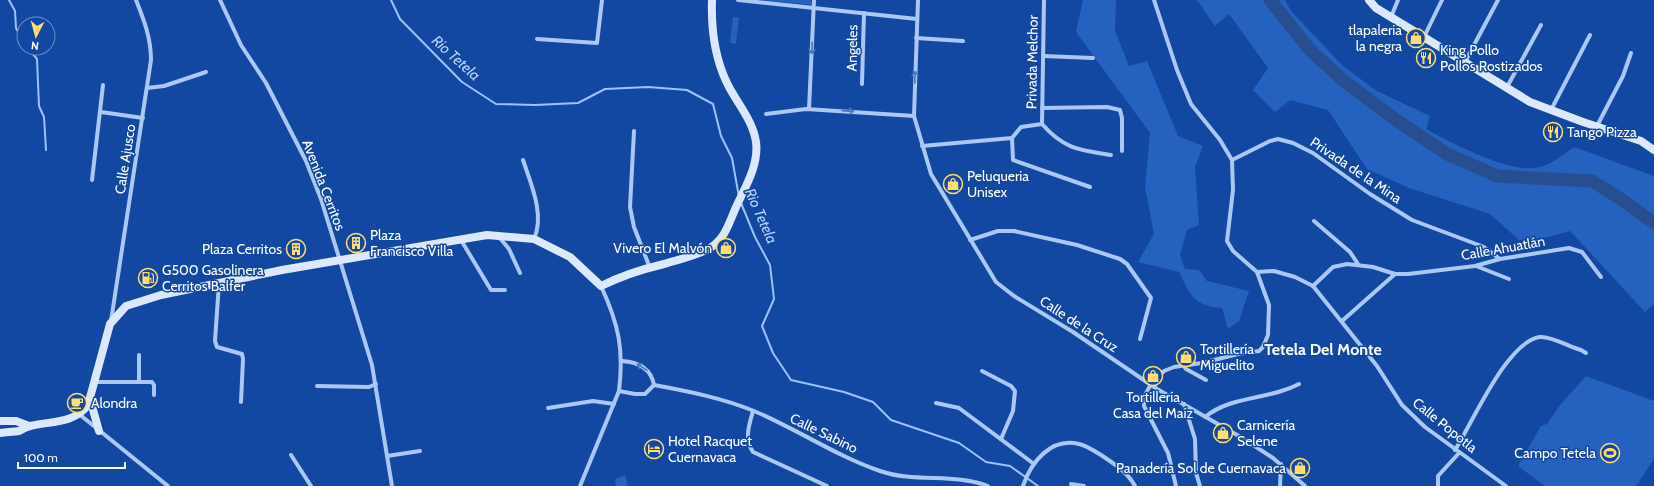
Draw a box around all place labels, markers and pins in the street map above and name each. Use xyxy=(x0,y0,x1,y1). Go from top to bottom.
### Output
place label: tlapaleria la negra xyxy=(1348,21,1402,55)
shop icon: tlapaleria la negra xyxy=(1405,27,1427,49)
place label: King Pollo Pollos Rostizados xyxy=(1440,41,1543,75)
restaurant icon: King Pollo Pollos Rostizados xyxy=(1415,47,1437,69)
restaurant icon: Tango Pizza xyxy=(1542,121,1564,143)
place label: Tango Pizza xyxy=(1567,123,1637,141)
place label: Peluqueria Unisex xyxy=(967,167,1029,201)
shop icon: Peluqueria Unisex xyxy=(942,173,964,195)
place label: Plaza Francisco Villa xyxy=(370,226,454,260)
building icon: Plaza Francisco Villa xyxy=(345,232,367,254)
shop icon: Vivero El Malvón xyxy=(715,237,737,259)
building icon: Plaza Cerritos xyxy=(285,238,307,260)
place label: Vivero El Malvón xyxy=(613,239,712,257)
place label: Plaza Cerritos xyxy=(202,240,282,258)
place label: G500 Gasolinera Cerritos Balfer xyxy=(162,261,264,295)
fuel station icon: G500 Gasolinera Cerritos Balfer xyxy=(137,267,159,289)
place label: Tortillería Miguelito xyxy=(1200,340,1255,374)
shop icon: Tortillería Miguelito xyxy=(1175,346,1197,368)
shop icon: Tortillería Casa del Maíz xyxy=(1142,365,1164,387)
place label: Tortillería Casa del Maíz xyxy=(1113,388,1193,422)
cafe icon: Alondra xyxy=(66,392,88,414)
place label: Alondra xyxy=(91,394,137,412)
place label: Carnicería Selene xyxy=(1237,416,1295,450)
shop icon: Carnicería Selene xyxy=(1212,422,1234,444)
place label: Hotel Racquet Cuernavaca xyxy=(668,432,752,466)
hotel icon: Hotel Racquet Cuernavaca xyxy=(643,438,665,460)
sports icon: Campo Tetela xyxy=(1599,442,1621,464)
place label: Campo Tetela xyxy=(1514,444,1596,462)
shop icon: Panadería Sol de Cuernavaca xyxy=(1289,457,1311,479)
place label: Panadería Sol de Cuernavaca xyxy=(1116,459,1286,477)

